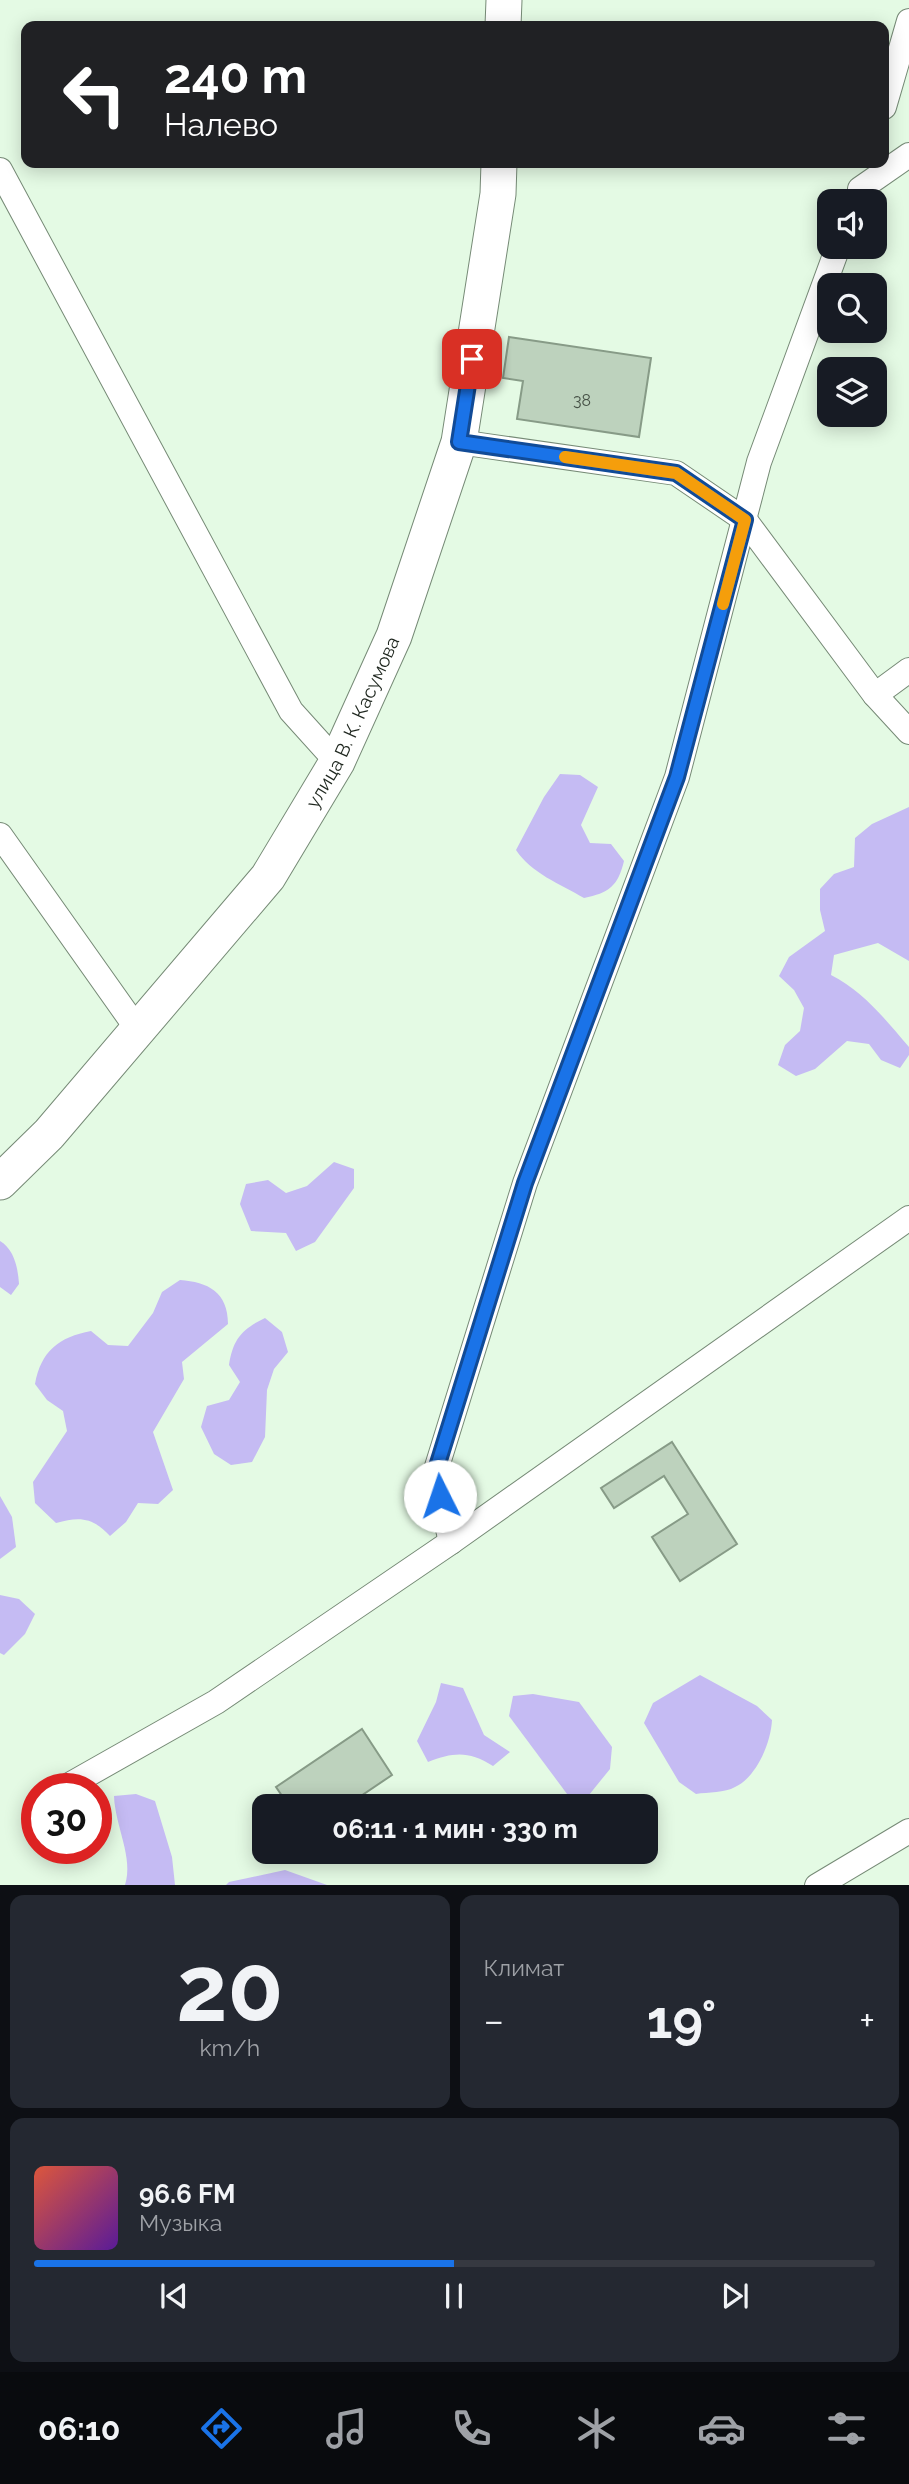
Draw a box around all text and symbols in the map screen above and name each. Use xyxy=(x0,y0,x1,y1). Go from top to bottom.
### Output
text: 240 m xyxy=(164,47,307,104)
icon: left xyxy=(49,49,140,140)
text: Налево xyxy=(164,106,278,143)
map controls xyxy=(817,189,887,427)
button: sound xyxy=(817,189,887,259)
button: search xyxy=(817,273,887,343)
pin xyxy=(442,329,502,389)
icon: arrive xyxy=(453,340,491,378)
button: layers xyxy=(817,357,887,427)
house number: 38 xyxy=(573,391,591,410)
street label: улица В. К. Касумова xyxy=(301,633,403,812)
position arrow xyxy=(403,1459,477,1533)
speed limit sign: 30 xyxy=(21,1773,112,1864)
text: 06:11 · 1 мин · 330 m xyxy=(332,1814,578,1844)
text: 20 xyxy=(176,1935,283,2042)
text: Климат xyxy=(484,1954,564,1981)
text: 19° xyxy=(647,1989,716,2050)
text: − xyxy=(484,1998,504,2043)
text: + xyxy=(859,1998,875,2043)
text: km/h xyxy=(199,2034,260,2061)
text: 96.6 FM xyxy=(139,2179,235,2209)
text: Музыка xyxy=(139,2209,222,2236)
icon: previous xyxy=(155,2277,193,2315)
icon: pause xyxy=(435,2277,473,2315)
icon: next xyxy=(716,2277,754,2315)
icon: directions xyxy=(197,2404,246,2453)
icon: music xyxy=(322,2404,371,2453)
icon: phone xyxy=(447,2404,496,2453)
icon: climate xyxy=(572,2404,621,2453)
icon: car xyxy=(697,2404,746,2453)
icon: filters xyxy=(822,2404,871,2453)
text: 06:10 xyxy=(38,2410,120,2447)

